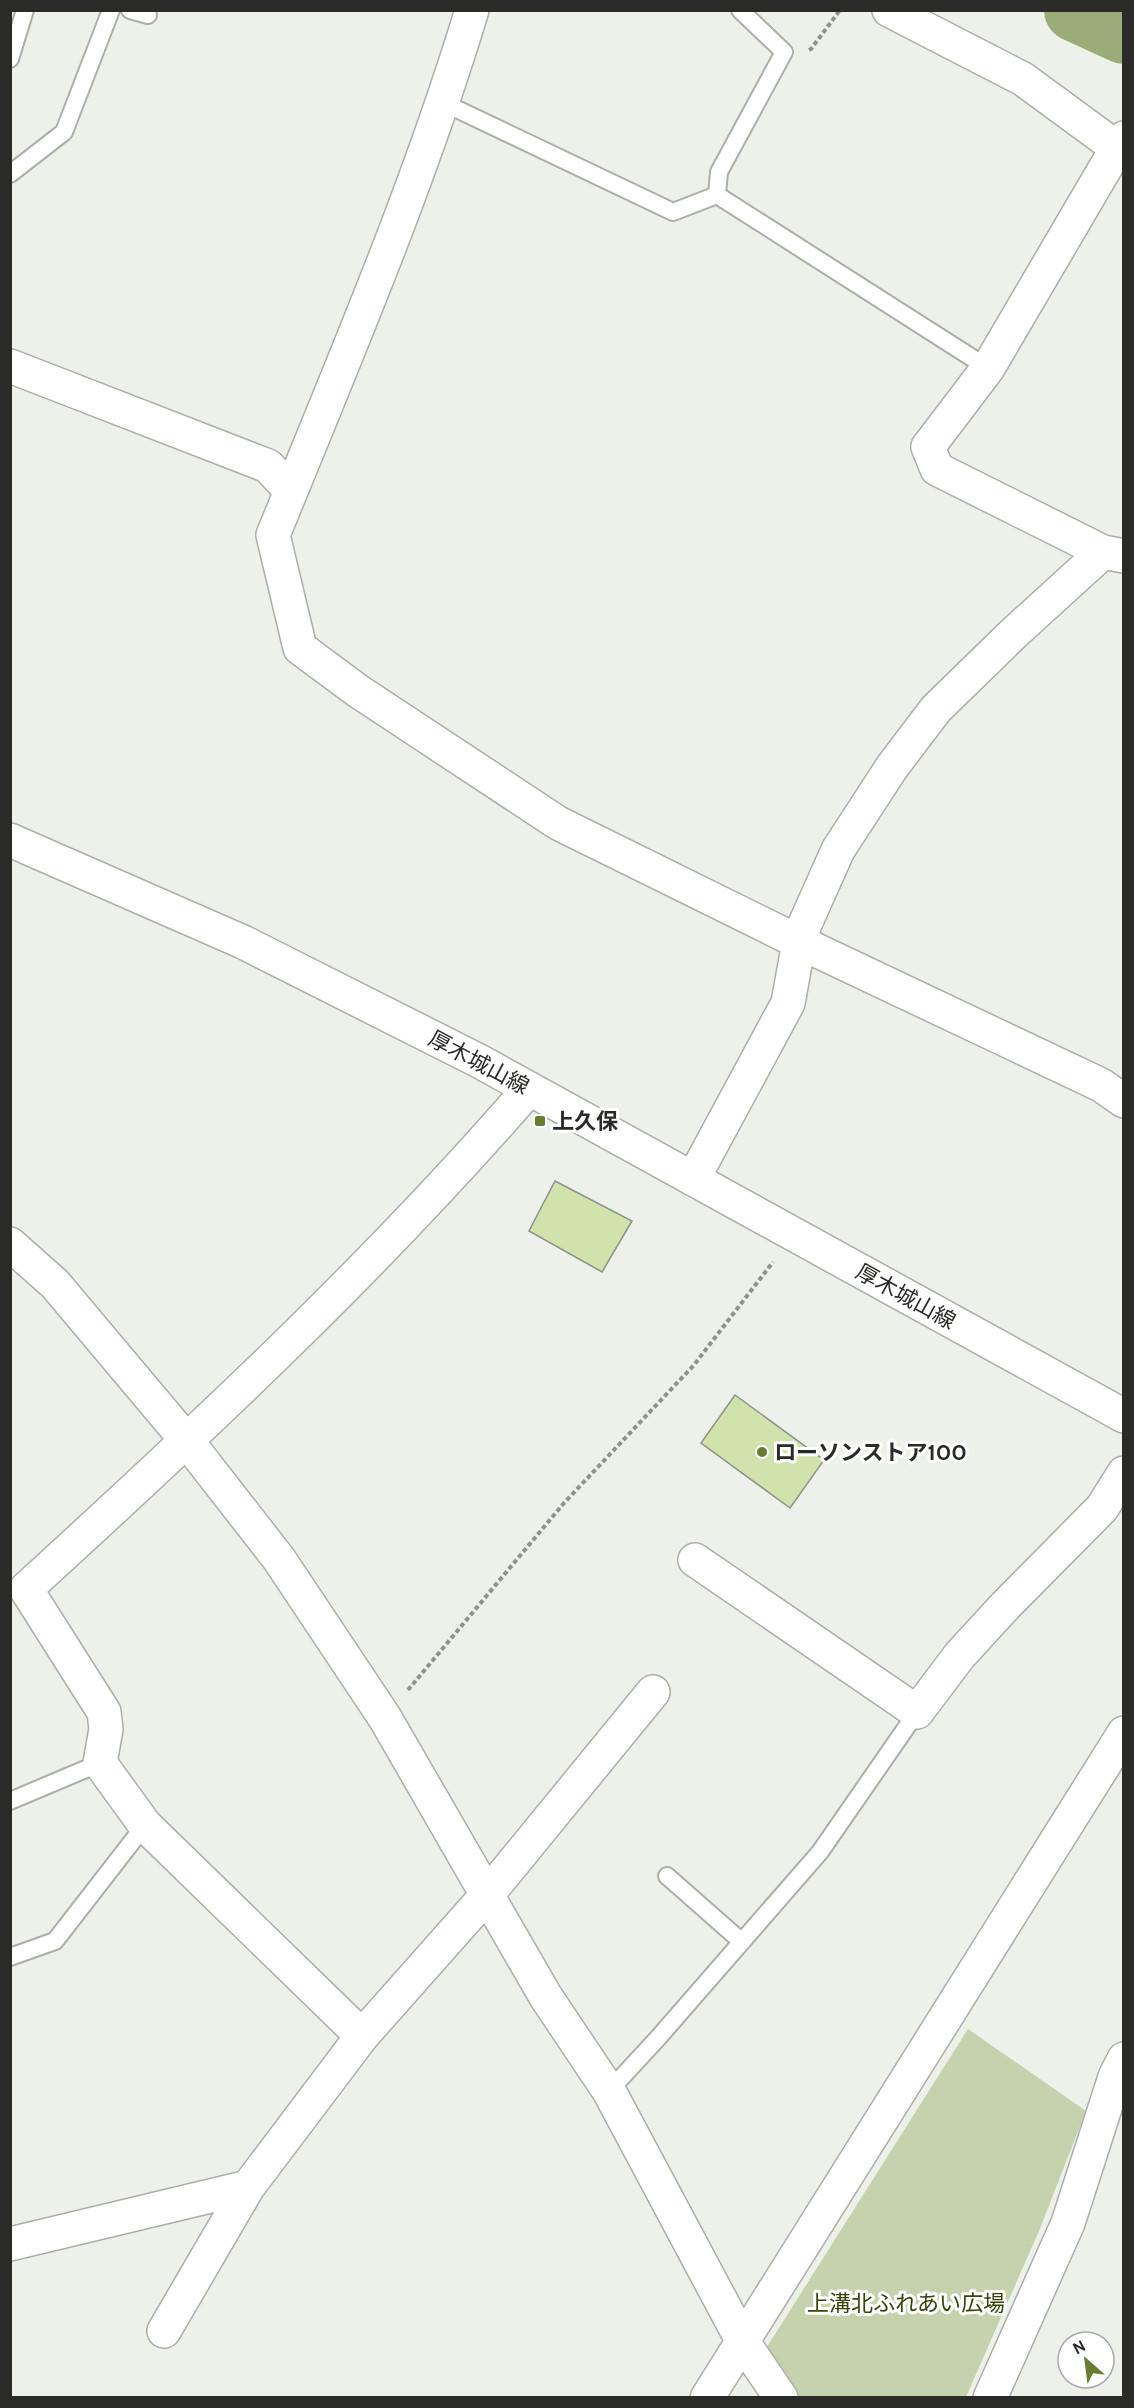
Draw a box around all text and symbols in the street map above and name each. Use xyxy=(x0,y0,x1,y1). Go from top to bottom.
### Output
street label: 厚木城山線 xyxy=(424,1025,534,1100)
place label: 上久保 xyxy=(552,1108,618,1135)
marker: 上久保 xyxy=(533,1114,547,1128)
street label: 厚木城山線 xyxy=(851,1258,960,1335)
place label: ローソンストア100 xyxy=(774,1439,967,1466)
marker: ローソンストア100 xyxy=(755,1445,769,1459)
park label: 上溝北ふれあい広場 xyxy=(807,2290,1005,2317)
north arrow xyxy=(1056,2330,1116,2390)
text: N xyxy=(1070,2336,1089,2358)

